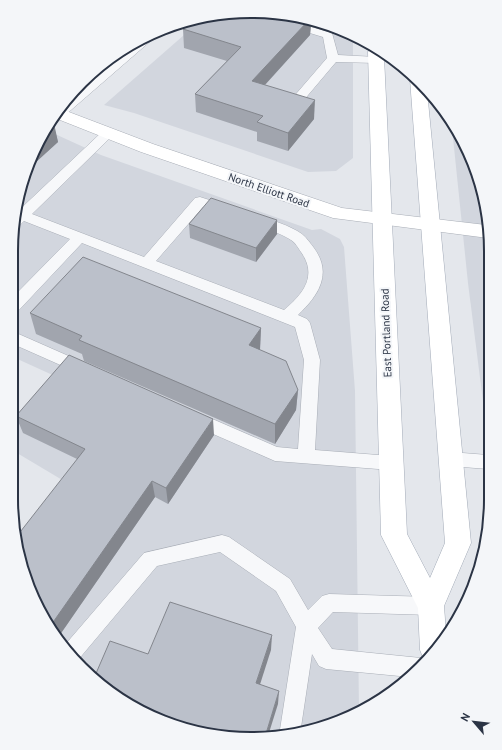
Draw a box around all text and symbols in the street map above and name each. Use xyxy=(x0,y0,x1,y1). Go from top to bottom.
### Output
street label: North Elliott Road xyxy=(227,170,311,210)
street label: East Portland Road xyxy=(377,288,395,378)
north arrow xyxy=(454,702,494,742)
text: N xyxy=(457,711,473,724)

